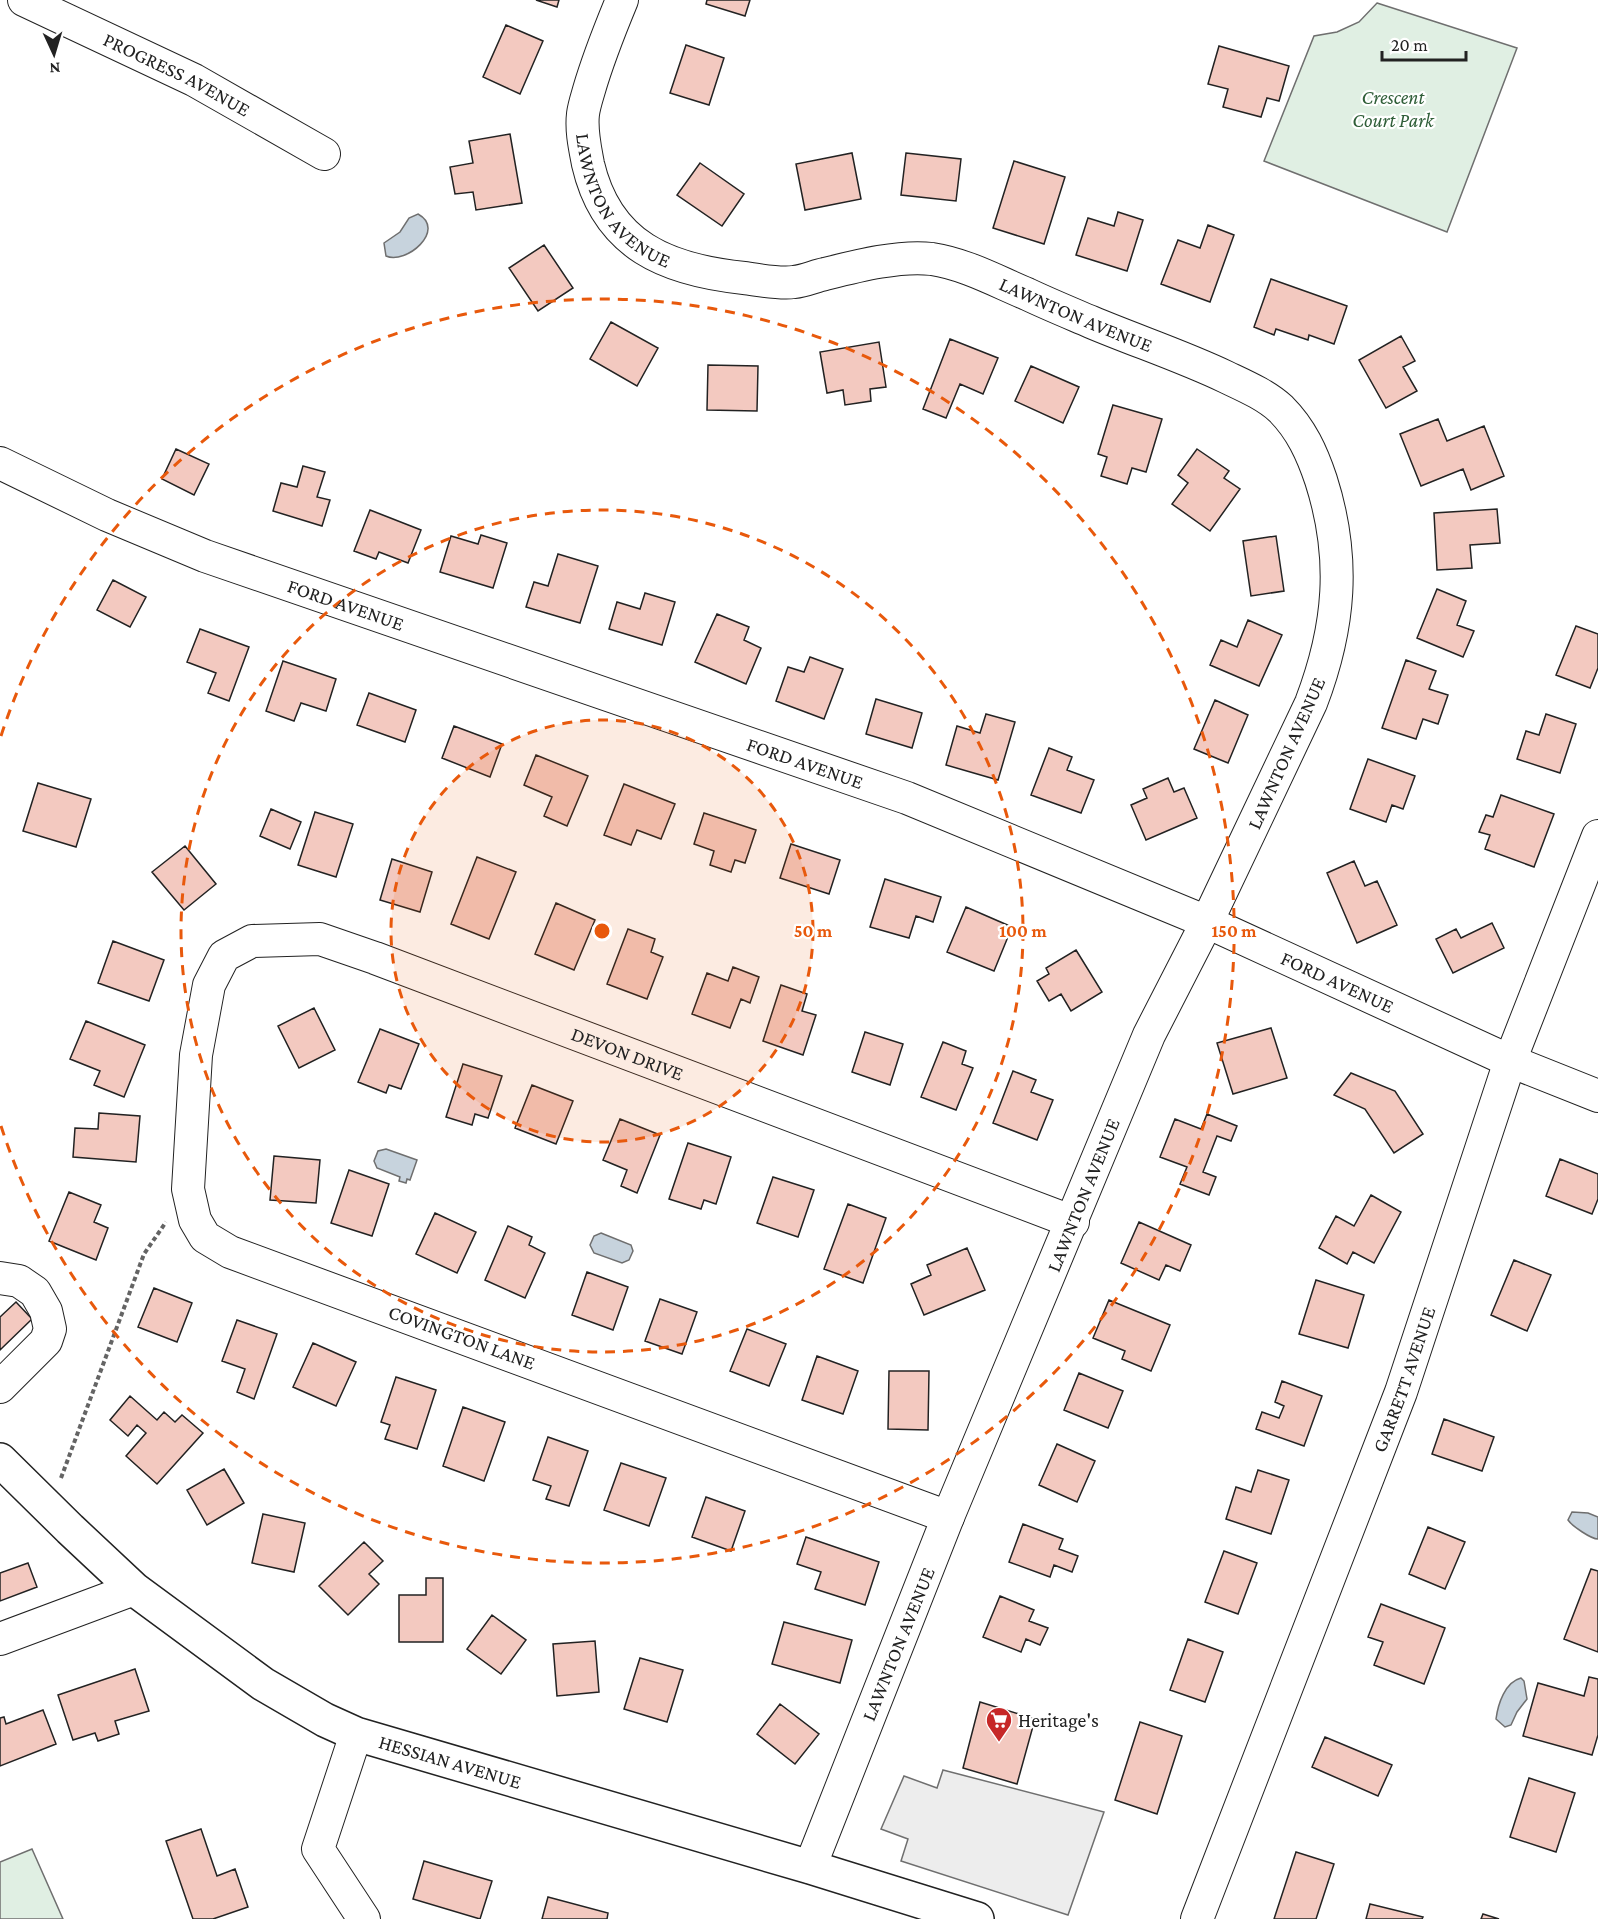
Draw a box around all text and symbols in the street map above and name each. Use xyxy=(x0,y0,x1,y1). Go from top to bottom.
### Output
north arrow xyxy=(24,24,84,84)
scale bar xyxy=(1382,24,1466,62)
street label: PROGRESS AVENUE xyxy=(100,28,254,121)
text: 20 m xyxy=(1391,35,1428,55)
text: N xyxy=(49,60,61,77)
park label: Crescent Court Park xyxy=(1352,86,1435,131)
street label: LAWNTON AVENUE xyxy=(572,132,674,272)
street label: LAWNTON AVENUE xyxy=(996,272,1156,356)
street label: FORD AVENUE xyxy=(285,574,407,635)
street label: LAWNTON AVENUE xyxy=(1243,674,1329,832)
street label: FORD AVENUE xyxy=(744,733,866,793)
centre of rings xyxy=(592,921,612,941)
text: 50 m xyxy=(794,921,833,941)
text: 100 m xyxy=(999,921,1047,941)
text: 150 m xyxy=(1211,921,1257,941)
street label: FORD AVENUE xyxy=(1278,947,1398,1017)
street label: DEVON DRIVE xyxy=(568,1022,687,1085)
street label: LAWNTON AVENUE xyxy=(1042,1115,1124,1275)
street label: COVINGTON LANE xyxy=(386,1300,538,1374)
street label: GARRETT AVENUE xyxy=(1368,1304,1439,1455)
street label: LAWNTON AVENUE xyxy=(857,1564,939,1724)
supermarket icon: Heritage's xyxy=(984,1705,1014,1743)
place label: Heritage's xyxy=(1018,1709,1099,1732)
street label: HESSIAN AVENUE xyxy=(376,1730,524,1793)

